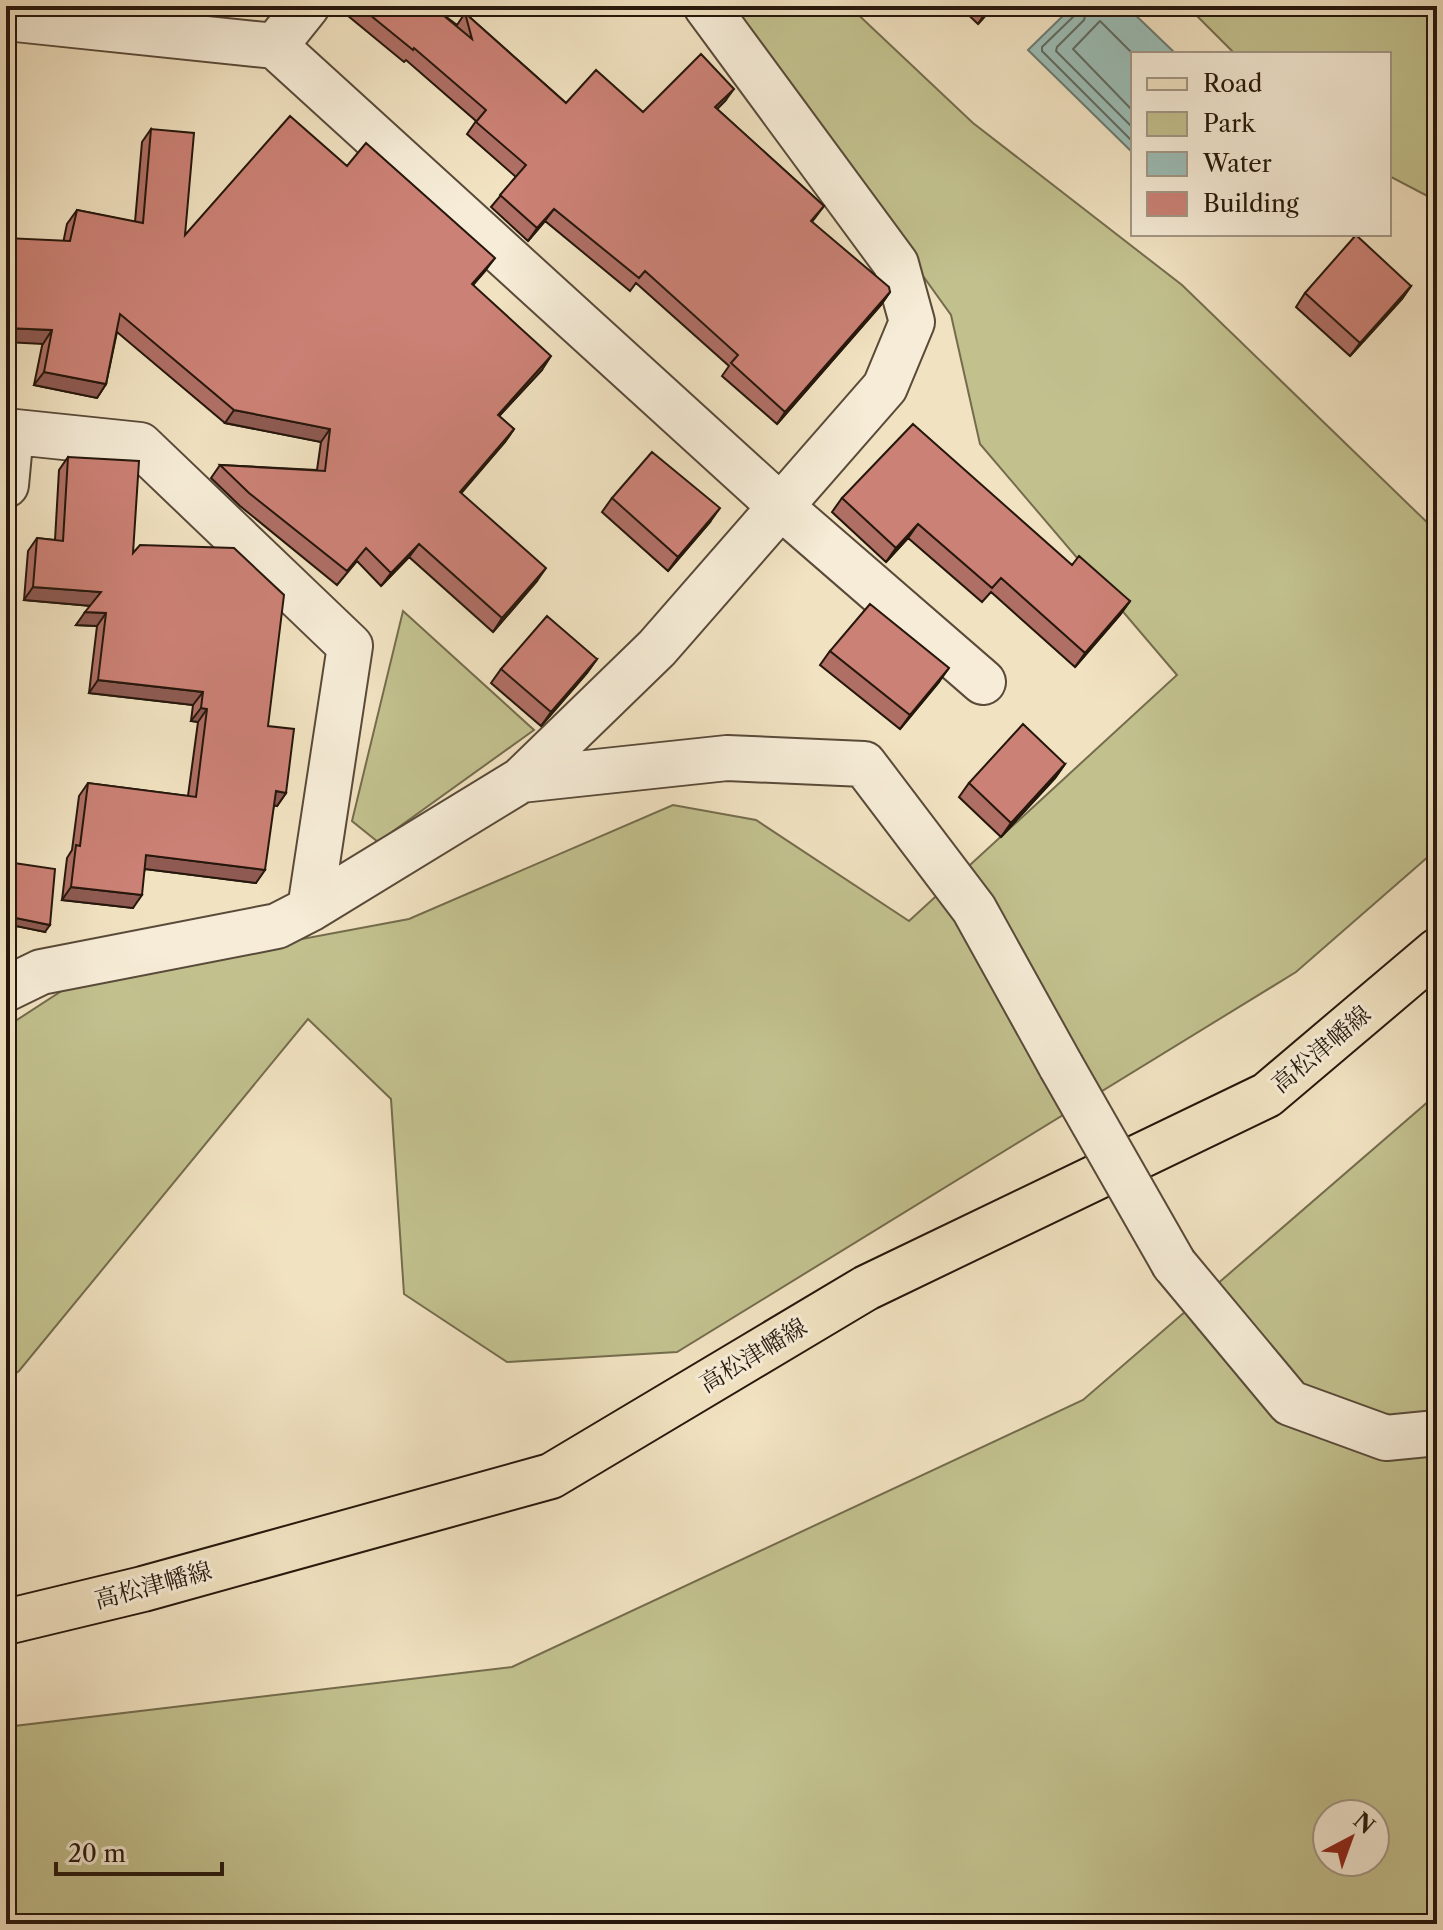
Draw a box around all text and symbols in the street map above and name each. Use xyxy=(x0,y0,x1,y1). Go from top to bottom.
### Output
legend xyxy=(1131,52,1391,236)
text: Road xyxy=(1203,69,1263,98)
text: Park xyxy=(1203,109,1256,138)
text: Water xyxy=(1202,149,1272,178)
text: Building xyxy=(1203,189,1299,218)
street label: 高松津幡線 xyxy=(1266,999,1376,1099)
street label: 高松津幡線 xyxy=(694,1312,812,1398)
street label: 高松津幡線 xyxy=(91,1555,215,1615)
north arrow xyxy=(1311,1798,1391,1878)
text: N xyxy=(1348,1807,1380,1840)
scale bar xyxy=(56,1826,222,1876)
text: 20 m xyxy=(68,1839,126,1868)

